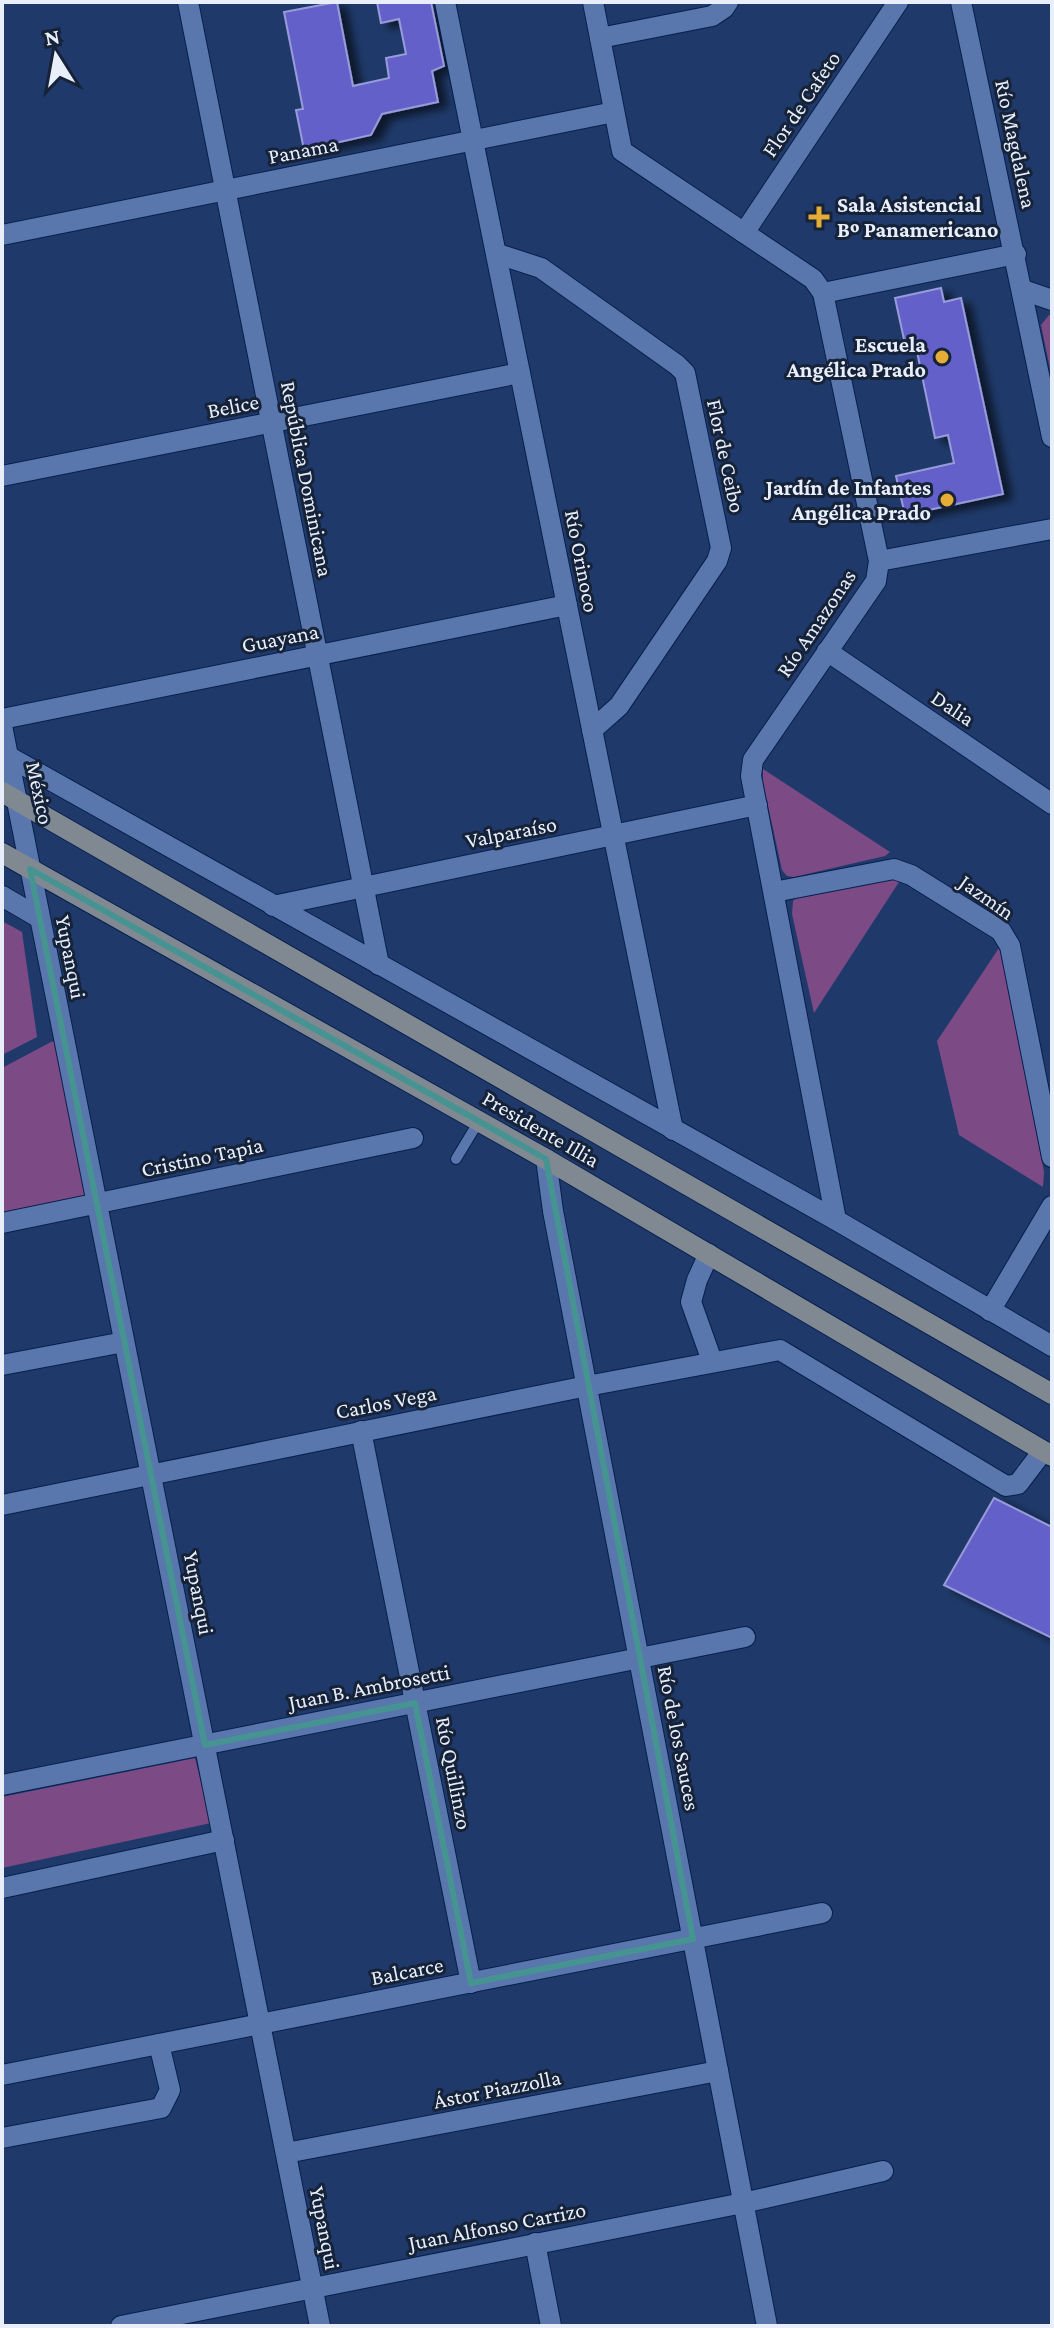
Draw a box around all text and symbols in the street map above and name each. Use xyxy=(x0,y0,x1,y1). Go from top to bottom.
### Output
north arrow xyxy=(16,16,96,96)
text: N xyxy=(43,23,62,51)
street label: Flor de Cafeto xyxy=(757,46,846,162)
street label: Río Magdalena xyxy=(990,77,1042,211)
street label: Panama xyxy=(266,131,340,169)
place label: Sala Asistencial Bº Panamericano xyxy=(837,192,998,242)
marker: Sala Asistencial Bº Panamericano xyxy=(808,206,830,228)
place label: Escuela Angélica Prado xyxy=(786,332,926,382)
marker: Escuela Angélica Prado xyxy=(933,348,951,366)
street label: República Dominicana xyxy=(276,379,338,579)
street label: Belice xyxy=(205,389,261,423)
street label: Flor de Ceibo xyxy=(702,397,750,515)
place label: Jardín de Infantes Angélica Prado xyxy=(764,475,931,525)
marker: Jardín de Infantes Angélica Prado xyxy=(938,491,956,509)
street label: Río Orinoco xyxy=(560,508,604,614)
street label: Río Amazonas xyxy=(771,565,861,681)
street label: Guayana xyxy=(239,618,321,658)
street label: Dalia xyxy=(927,685,979,731)
street label: México xyxy=(21,759,59,827)
street label: Valparaíso xyxy=(463,811,559,853)
street label: Jazmín xyxy=(953,868,1019,925)
street label: Yupanqui xyxy=(51,913,91,1001)
street label: Presidente Illia xyxy=(478,1086,604,1172)
street label: Cristino Tapia xyxy=(139,1132,265,1182)
street label: Carlos Vega xyxy=(333,1380,439,1424)
street label: Yupanqui xyxy=(179,1549,219,1637)
street label: Juan B. Ambrosetti xyxy=(284,1659,452,1715)
street label: Río de los Sauces xyxy=(653,1663,705,1813)
street label: Río Quillinzo xyxy=(431,1714,477,1832)
street label: Balcarce xyxy=(369,1952,445,1990)
street label: Ástor Piazzolla xyxy=(431,2064,563,2114)
street label: Yupanqui xyxy=(305,2184,345,2272)
street label: Juan Alfonso Carrizo xyxy=(404,2197,588,2256)

